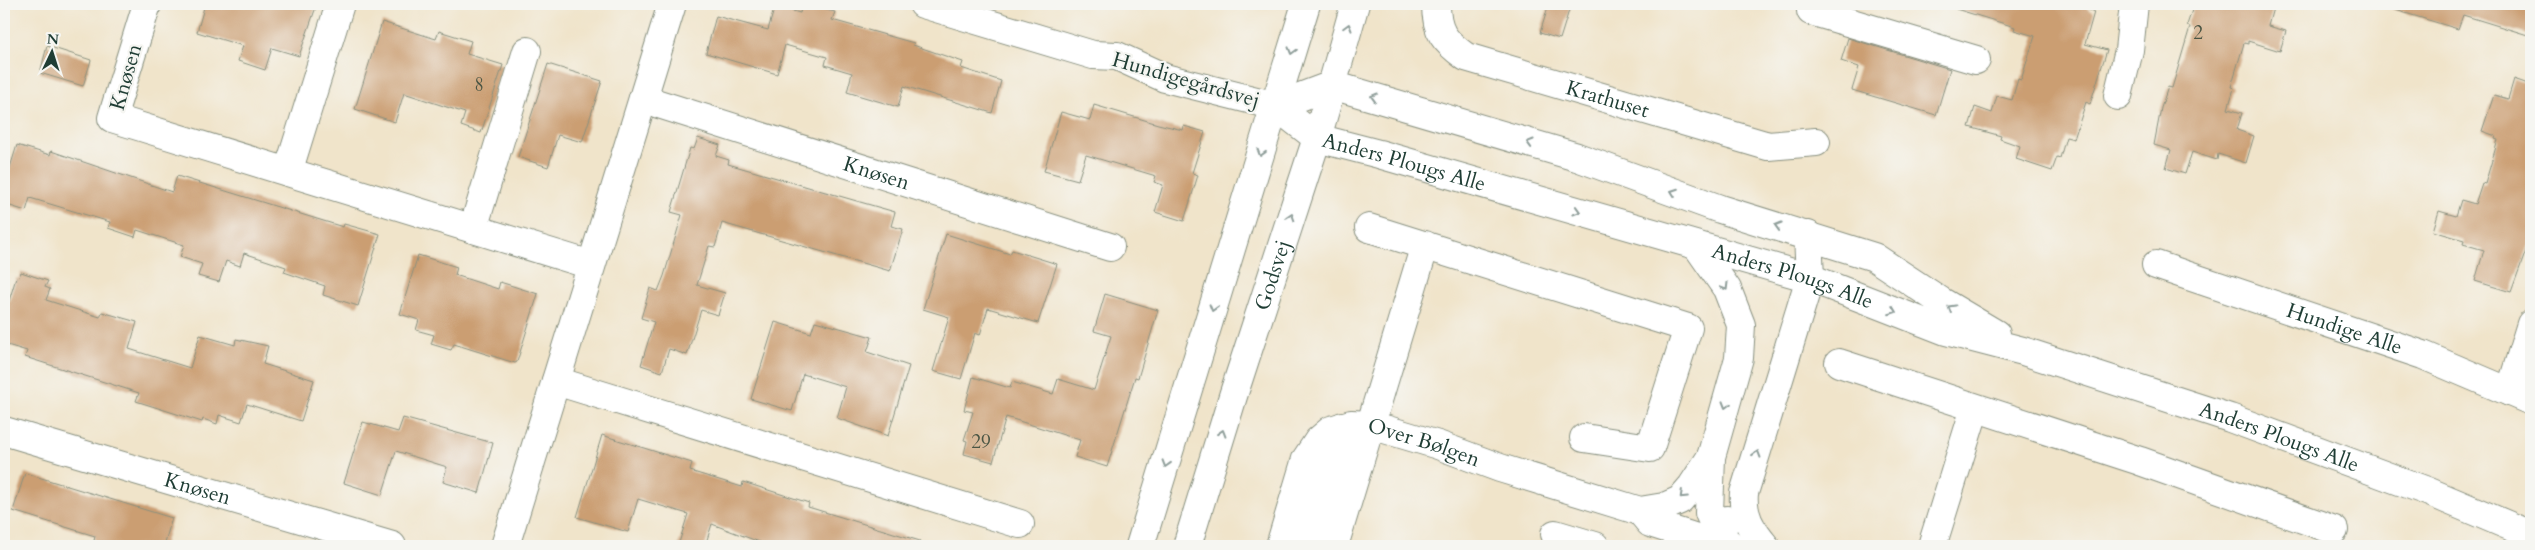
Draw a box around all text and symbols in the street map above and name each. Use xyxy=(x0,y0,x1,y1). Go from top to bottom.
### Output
house number: 2 xyxy=(2193,20,2203,46)
one-way arrow xyxy=(1343,24,1353,32)
north arrow xyxy=(28,28,78,78)
text: N xyxy=(46,30,60,49)
street label: Knøsen xyxy=(103,40,149,114)
street label: Hundigegårdsvej xyxy=(1109,45,1263,115)
one-way arrow xyxy=(1288,46,1298,54)
house number: 8 xyxy=(474,72,484,98)
street label: Krathuset xyxy=(1563,73,1653,125)
one-way arrow xyxy=(1371,93,1379,103)
street label: Anders Plougs Alle xyxy=(1319,125,1489,198)
one-way arrow xyxy=(1526,139,1535,149)
one-way arrow xyxy=(1257,148,1267,156)
street label: Knøsen xyxy=(840,149,913,197)
one-way arrow xyxy=(1671,188,1679,198)
one-way arrow xyxy=(1573,205,1581,215)
one-way arrow xyxy=(1286,213,1296,221)
one-way arrow xyxy=(1774,221,1782,231)
street label: Godsvej xyxy=(1247,236,1297,314)
street label: Anders Plougs Alle xyxy=(1709,236,1878,316)
one-way arrow xyxy=(1718,281,1728,290)
street label: Hundige Alle xyxy=(2283,296,2406,362)
one-way arrow xyxy=(1209,304,1219,312)
one-way arrow xyxy=(1888,304,1897,315)
one-way arrow xyxy=(1947,304,1956,314)
street label: Anders Plougs Alle xyxy=(2196,394,2363,479)
one-way arrow xyxy=(1721,400,1731,408)
street label: Over Bølgen xyxy=(1364,410,1484,474)
house number: 29 xyxy=(971,429,991,455)
one-way arrow xyxy=(1216,429,1226,437)
one-way arrow xyxy=(1751,450,1761,458)
one-way arrow xyxy=(1161,459,1171,467)
street label: Knøsen xyxy=(161,465,234,512)
one-way arrow xyxy=(1680,489,1689,498)

